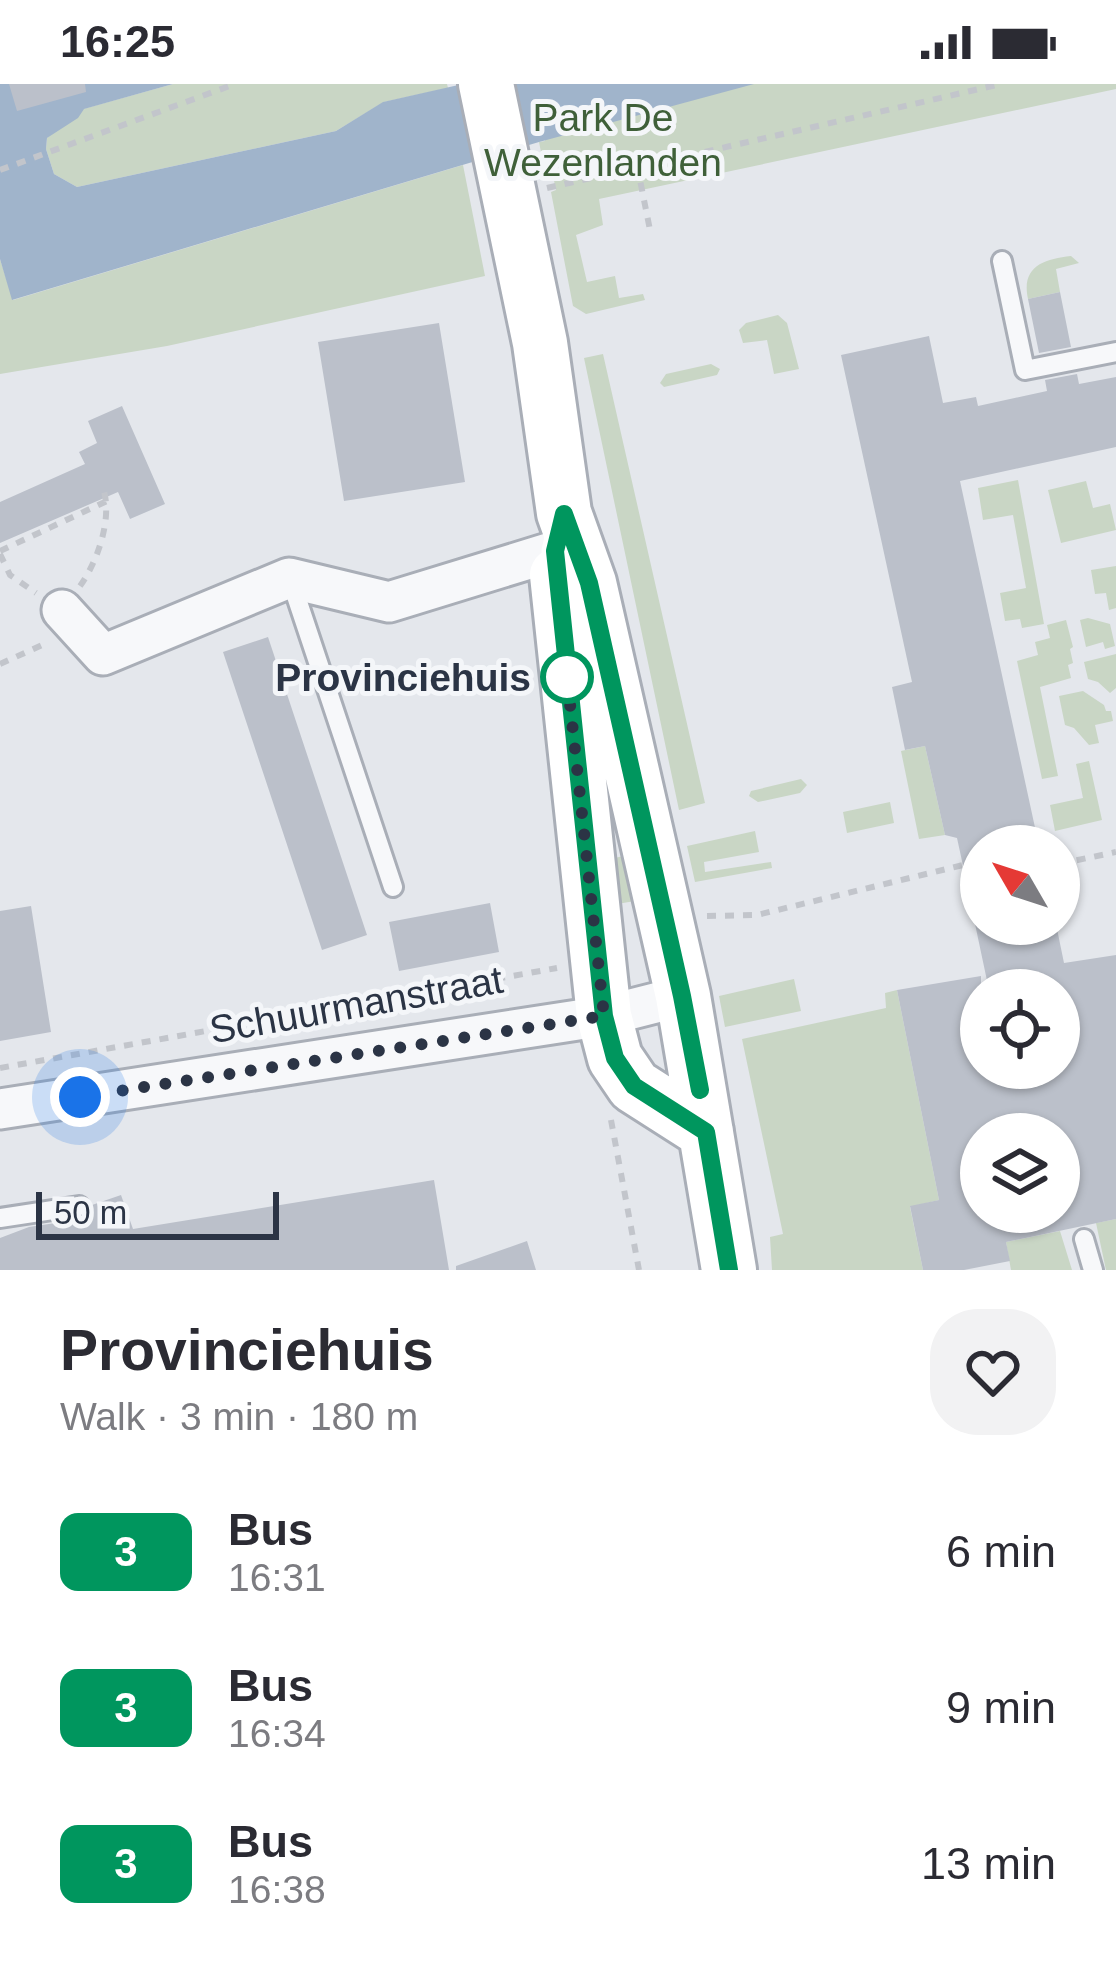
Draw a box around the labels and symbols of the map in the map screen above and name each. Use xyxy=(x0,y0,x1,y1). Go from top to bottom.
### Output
park label: Park De Wezenlanden xyxy=(484,96,722,184)
marker: Provinciehuis xyxy=(542,652,592,702)
place label: Provinciehuis xyxy=(275,656,531,699)
north arrow xyxy=(960,825,1080,945)
street label: Schuurmanstraat xyxy=(206,958,506,1051)
your location xyxy=(50,1067,110,1127)
scale bar xyxy=(36,1186,279,1239)

